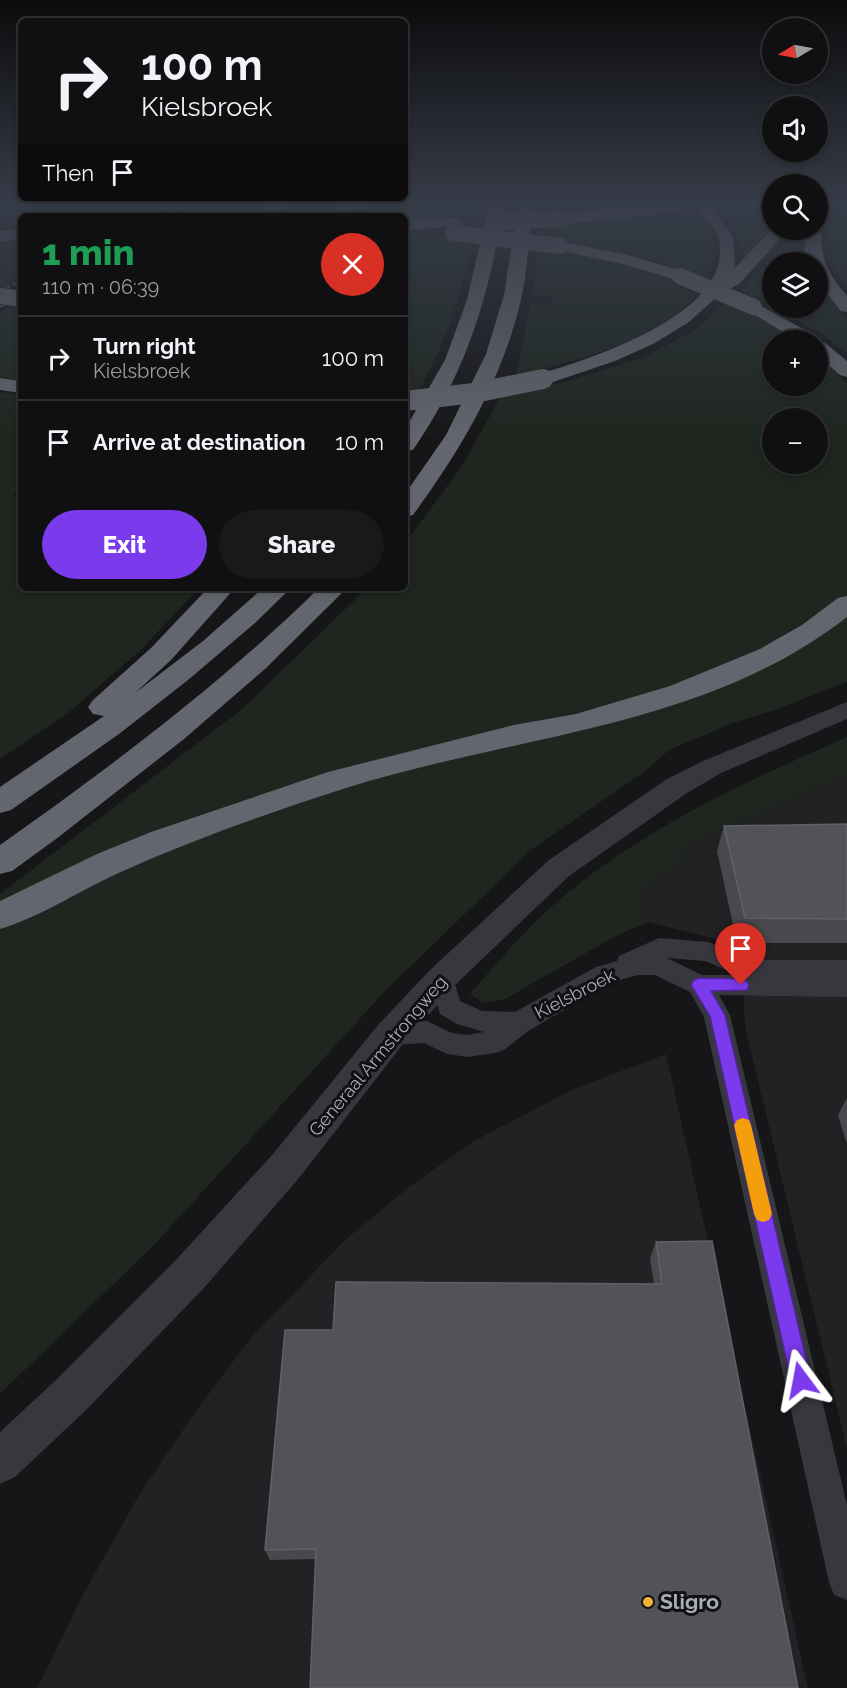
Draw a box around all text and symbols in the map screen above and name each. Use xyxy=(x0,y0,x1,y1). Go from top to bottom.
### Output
north arrow xyxy=(762,18,828,84)
map controls xyxy=(762,18,828,474)
text: 100 m xyxy=(141,41,263,90)
icon: right xyxy=(42,42,120,120)
text: Kielsbroek xyxy=(141,91,272,122)
button: sound xyxy=(762,96,828,162)
icon: arrive xyxy=(106,156,139,189)
text: Then xyxy=(42,160,94,186)
button: search xyxy=(762,174,828,240)
text: 1 min xyxy=(42,231,134,273)
button: close xyxy=(321,233,384,296)
button: layers xyxy=(762,252,828,318)
text: 110 m · 06:39 xyxy=(42,275,159,299)
button: + xyxy=(762,330,828,396)
text: Turn right xyxy=(93,333,196,359)
icon: right xyxy=(42,342,75,375)
text: 100 m xyxy=(322,345,384,371)
text: Kielsbroek xyxy=(93,359,190,383)
button: − xyxy=(762,408,828,474)
icon: arrive xyxy=(42,426,75,459)
text: Arrive at destination xyxy=(93,429,306,455)
text: 10 m xyxy=(335,429,384,455)
button: Exit xyxy=(42,510,207,579)
button: Share xyxy=(219,510,384,579)
pin xyxy=(715,923,766,985)
icon: arrive xyxy=(724,932,757,965)
street label: Kielsbroek xyxy=(531,964,619,1023)
street label: Generaal Armstrongweg xyxy=(304,971,451,1140)
position arrow xyxy=(769,1348,833,1412)
place label: Sligro xyxy=(660,1589,719,1614)
marker: Sligro xyxy=(641,1595,655,1609)

